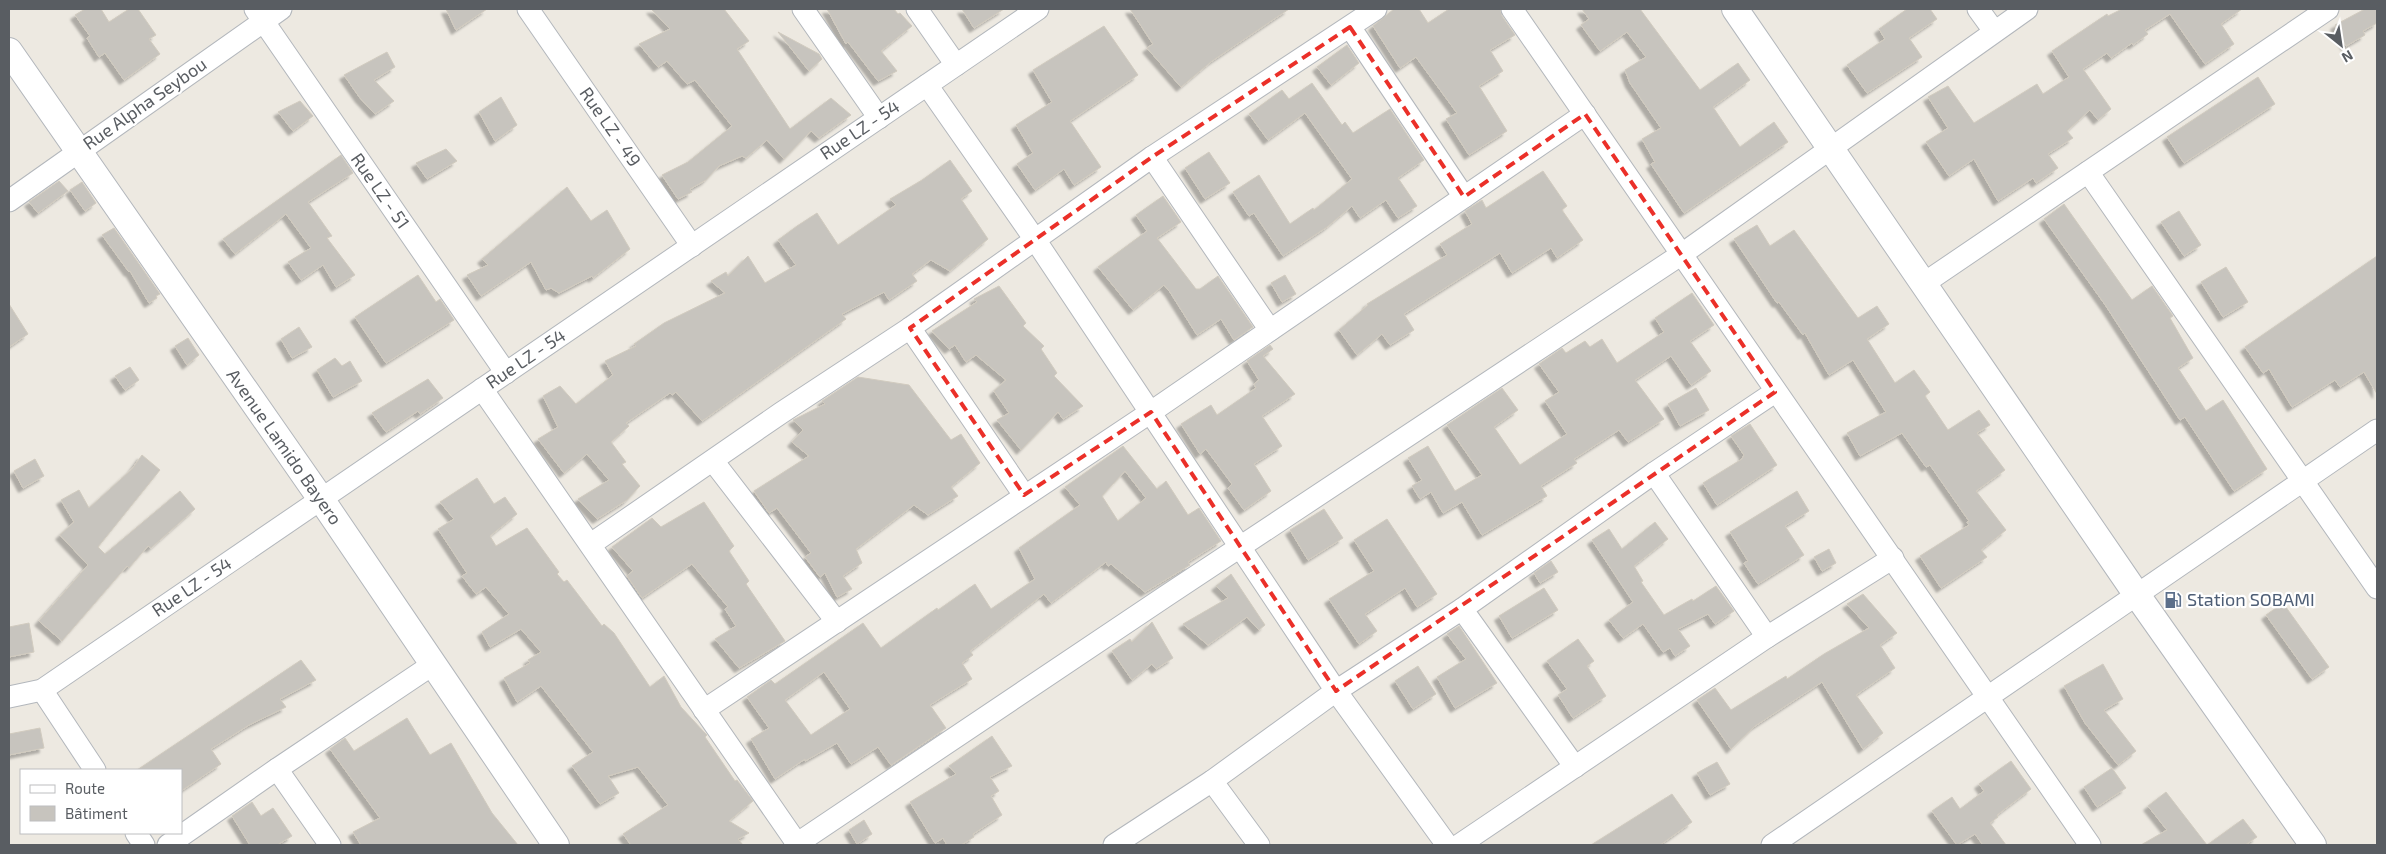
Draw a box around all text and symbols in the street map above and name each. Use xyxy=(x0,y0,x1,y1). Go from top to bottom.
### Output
north arrow xyxy=(2316,20,2366,70)
text: N xyxy=(2339,47,2356,67)
street label: Rue Alpha Seybou xyxy=(78,52,211,154)
street label: Rue LZ - 49 xyxy=(575,82,646,170)
street label: Rue LZ - 54 xyxy=(815,95,903,164)
street label: Rue LZ - 51 xyxy=(347,148,415,233)
street label: Rue LZ - 54 xyxy=(481,324,569,393)
street label: Avenue Lamido Bayero xyxy=(223,364,347,529)
street label: Rue LZ - 54 xyxy=(147,552,235,621)
place label: Station SOBAMI xyxy=(2187,588,2315,610)
fuel station icon: Station SOBAMI xyxy=(2163,590,2183,610)
legend xyxy=(20,769,182,834)
text: Route xyxy=(65,779,105,797)
text: Bâtiment xyxy=(65,804,128,822)

